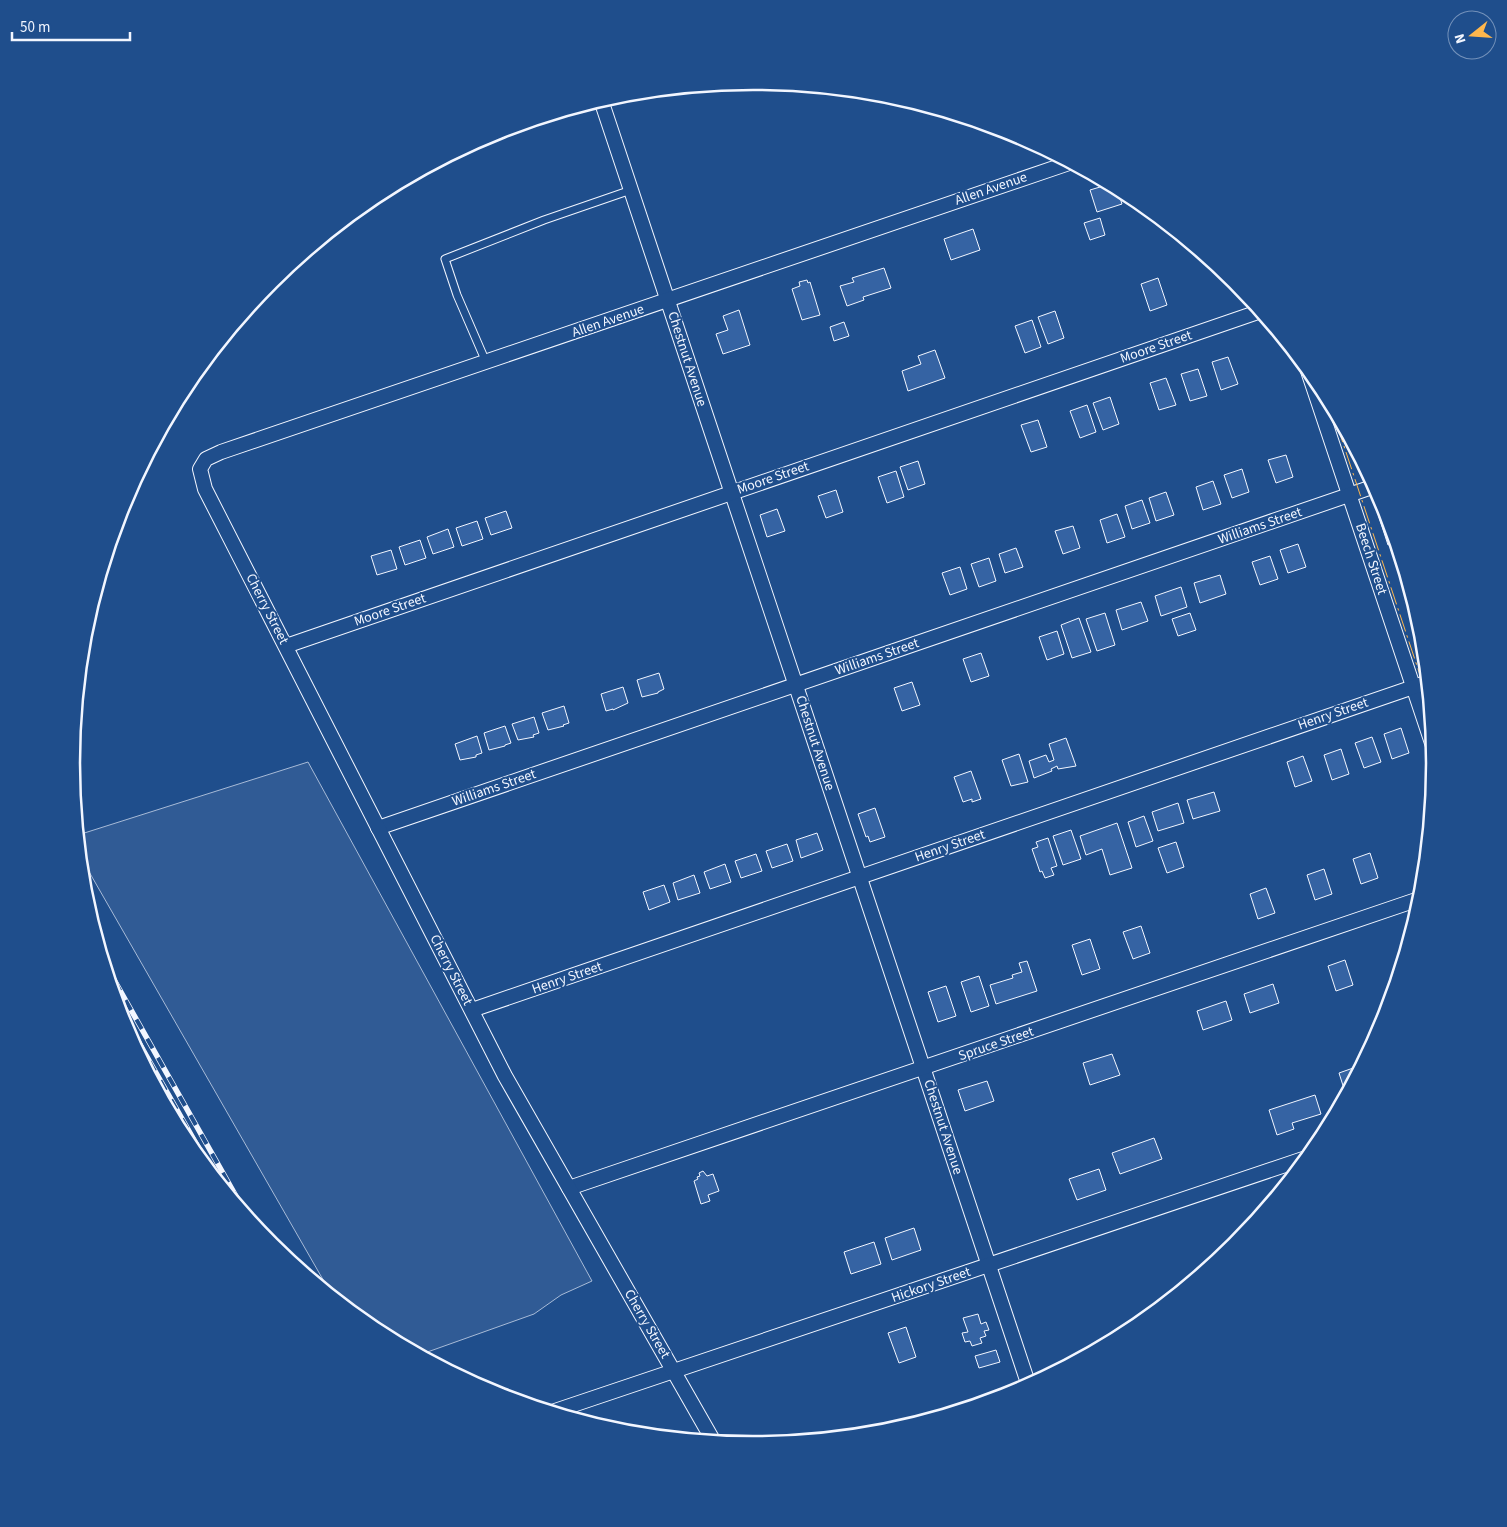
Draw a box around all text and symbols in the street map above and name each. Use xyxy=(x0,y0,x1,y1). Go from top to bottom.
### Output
scale bar xyxy=(12,10,130,42)
north arrow xyxy=(1447,10,1497,60)
text: 50 m xyxy=(20,17,50,38)
text: N xyxy=(1450,31,1471,46)
street label: Allen Avenue xyxy=(952,167,1030,211)
street label: Allen Avenue xyxy=(569,299,647,343)
street label: Chestnut Avenue xyxy=(662,309,712,409)
street label: Moore Street xyxy=(1117,325,1195,369)
street label: Moore Street xyxy=(734,456,812,500)
street label: Williams Street xyxy=(1215,502,1305,550)
street label: Beech Street xyxy=(1350,521,1392,598)
street label: Cherry Street xyxy=(241,570,294,648)
street label: Moore Street xyxy=(351,588,429,632)
street label: Williams Street xyxy=(832,633,922,681)
street label: Chestnut Avenue xyxy=(790,693,840,793)
street label: Henry Street xyxy=(1295,693,1371,735)
street label: Williams Street xyxy=(449,764,539,812)
street label: Henry Street xyxy=(912,825,988,867)
street label: Cherry Street xyxy=(425,931,478,1009)
street label: Henry Street xyxy=(529,957,605,999)
street label: Spruce Street xyxy=(956,1022,1037,1066)
street label: Chestnut Avenue xyxy=(918,1077,968,1177)
street label: Hickory Street xyxy=(889,1262,974,1308)
street label: Cherry Street xyxy=(619,1286,675,1363)

